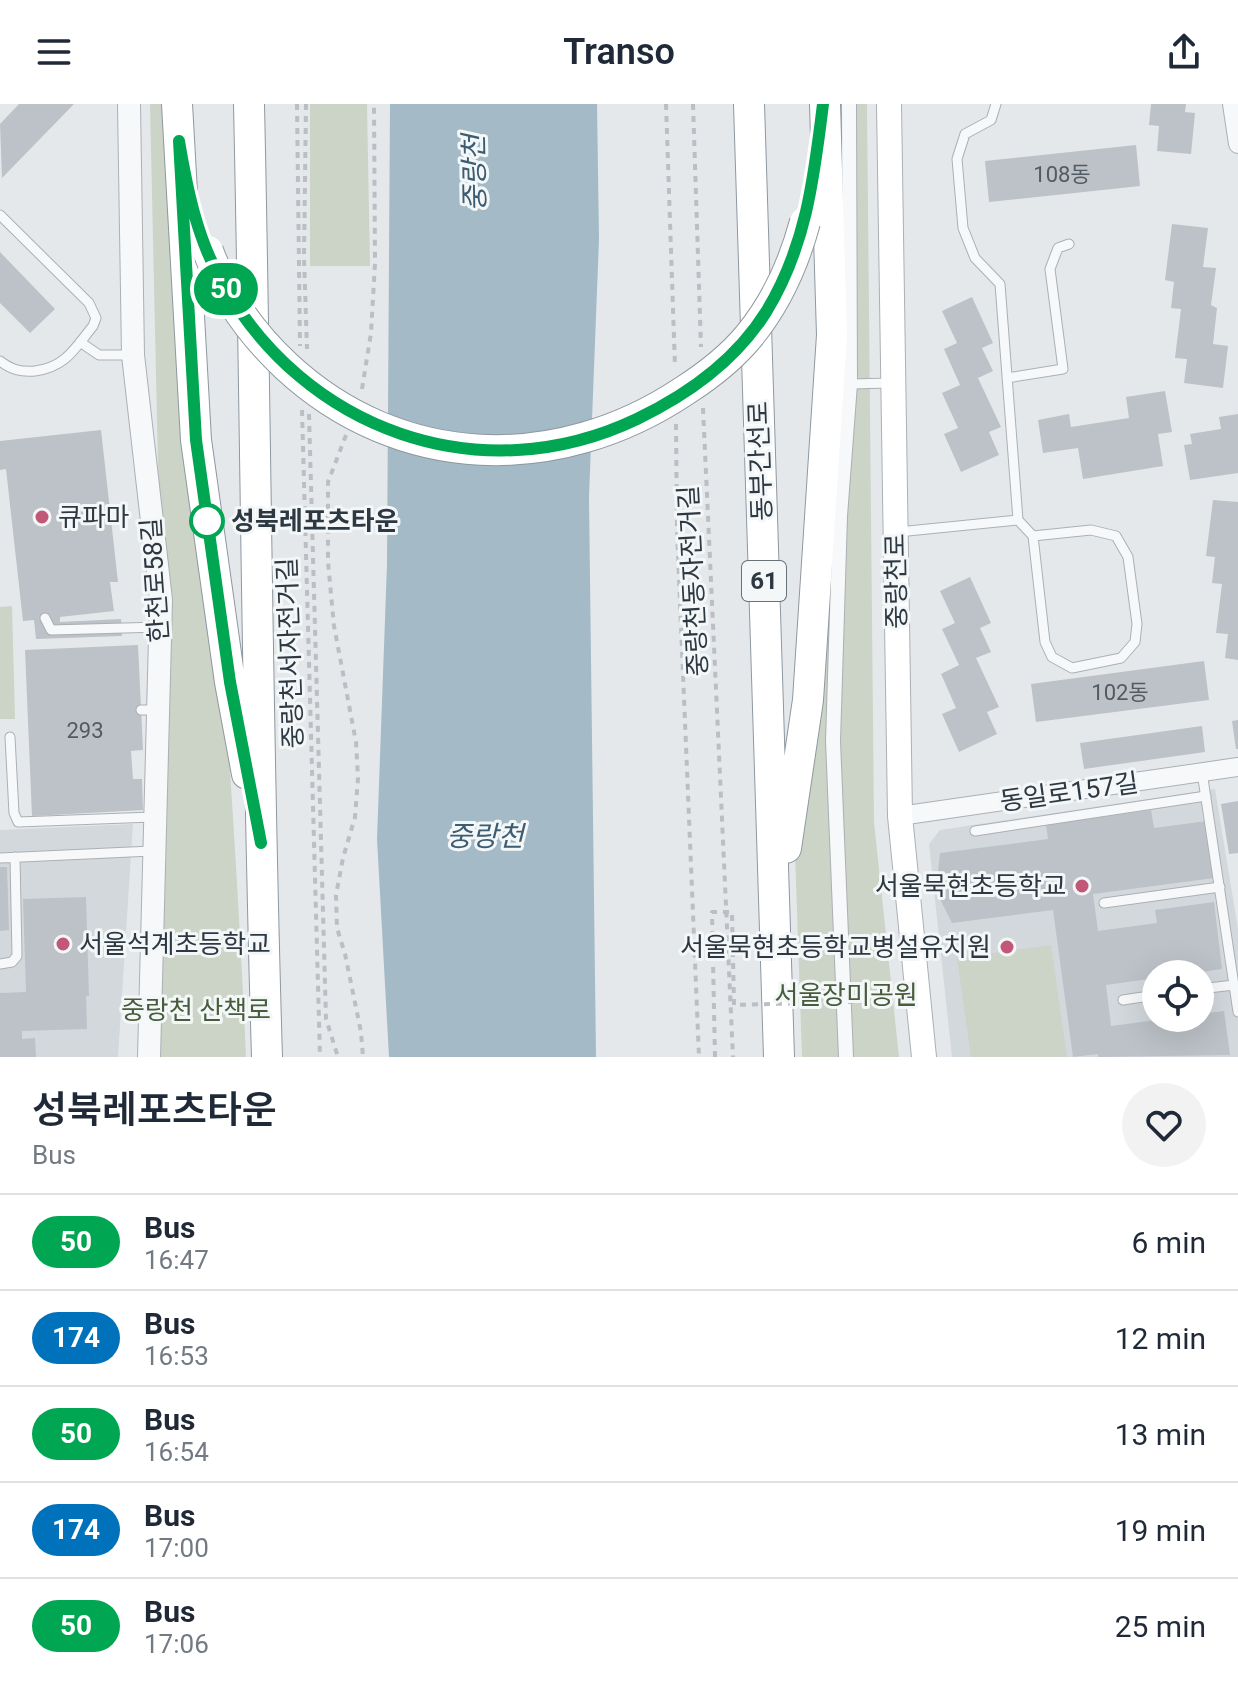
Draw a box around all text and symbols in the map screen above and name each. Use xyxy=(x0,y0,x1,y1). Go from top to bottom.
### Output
icon: menu xyxy=(32,30,76,74)
icon: share xyxy=(1162,30,1206,74)
text: Transo xyxy=(563,31,675,73)
water label: 중랑천 xyxy=(457,131,492,212)
house number: 108동 xyxy=(1033,162,1091,187)
line badge: 50 xyxy=(190,263,262,315)
text: 50 xyxy=(210,272,242,305)
street label: 동부간선로 xyxy=(743,401,777,521)
street label: 중랑천동자전거길 xyxy=(673,485,713,677)
place label: 큐파마 xyxy=(58,502,130,532)
marker: 성북레포츠타운 xyxy=(190,504,224,538)
place label: 성북레포츠타운 xyxy=(231,506,398,536)
marker: 큐파마 xyxy=(33,508,51,526)
street label: 한천로58길 xyxy=(136,517,174,643)
street label: 중랑천로 xyxy=(880,533,912,629)
street label: 중랑천서자전거길 xyxy=(272,557,308,749)
road number: 61 xyxy=(742,561,786,601)
house number: 102동 xyxy=(1091,680,1149,705)
house number: 293 xyxy=(66,718,104,743)
street label: 동일로157길 xyxy=(998,767,1140,817)
water label: 중랑천 xyxy=(446,820,527,853)
place label: 서울묵현초등학교 xyxy=(875,871,1066,901)
marker: 서울묵현초등학교 xyxy=(1073,877,1091,895)
place label: 서울석계초등학교 xyxy=(79,929,270,959)
place label: 서울묵현초등학교병설유치원 xyxy=(680,932,991,962)
marker: 서울석계초등학교 xyxy=(54,935,72,953)
marker: 서울묵현초등학교병설유치원 xyxy=(998,938,1016,956)
map controls xyxy=(1142,960,1214,1032)
button: locate xyxy=(1142,960,1214,1032)
park label: 서울장미공원 xyxy=(774,980,918,1010)
park label: 중랑천 산책로 xyxy=(121,995,271,1025)
button: heart xyxy=(1122,1083,1206,1167)
text: 성북레포츠타운 xyxy=(32,1088,277,1132)
text: Bus xyxy=(32,1140,76,1170)
text: Bus xyxy=(144,1210,195,1245)
text: 50 xyxy=(60,1225,92,1258)
text: 6 min xyxy=(1132,1225,1206,1260)
text: 16:47 xyxy=(144,1245,209,1275)
text: Bus xyxy=(144,1306,195,1341)
text: 174 xyxy=(52,1321,100,1354)
text: 12 min xyxy=(1115,1321,1206,1356)
text: 16:53 xyxy=(144,1341,209,1371)
text: Bus xyxy=(144,1402,195,1437)
text: 50 xyxy=(60,1417,92,1450)
text: 13 min xyxy=(1115,1417,1206,1452)
text: 16:54 xyxy=(144,1437,209,1467)
text: Bus xyxy=(144,1498,195,1533)
text: 174 xyxy=(52,1513,100,1546)
text: 19 min xyxy=(1115,1513,1206,1548)
text: 17:00 xyxy=(144,1533,209,1563)
text: Bus xyxy=(144,1594,195,1629)
text: 50 xyxy=(60,1609,92,1642)
text: 25 min xyxy=(1115,1609,1206,1644)
text: 17:06 xyxy=(144,1629,209,1659)

